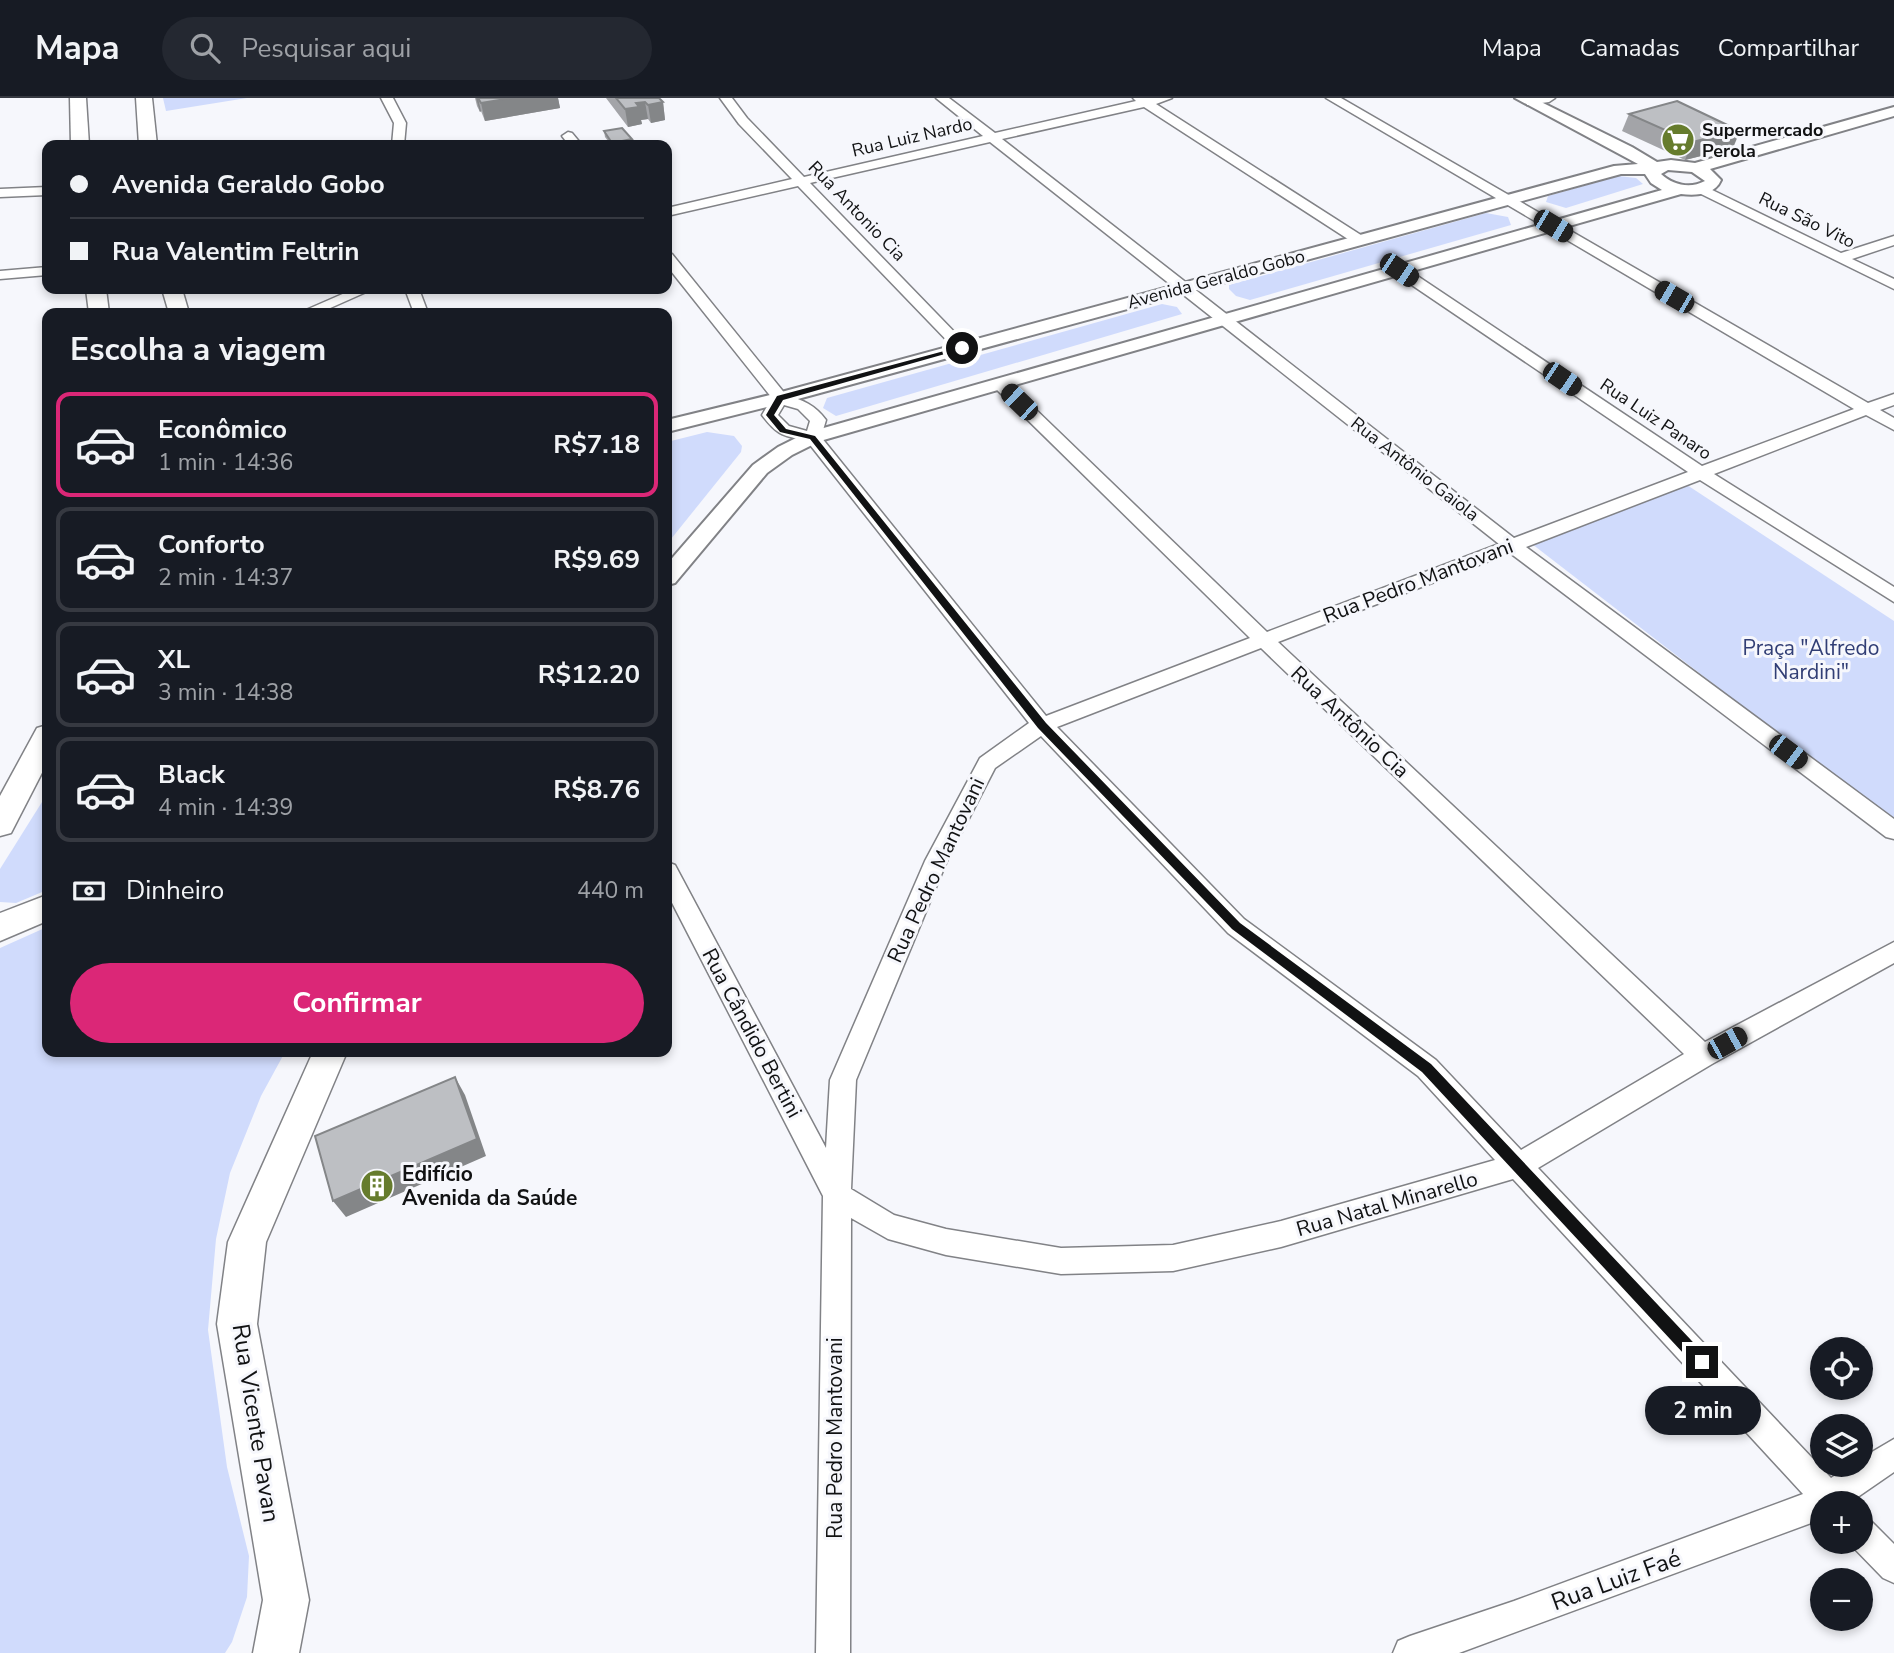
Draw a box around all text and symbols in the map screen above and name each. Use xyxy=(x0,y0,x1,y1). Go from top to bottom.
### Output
search box xyxy=(162,17,652,80)
text: Mapa xyxy=(35,26,120,71)
icon: search xyxy=(186,29,224,67)
text: Pesquisar aqui xyxy=(242,31,411,66)
text: Mapa xyxy=(1482,32,1542,64)
text: Camadas xyxy=(1580,32,1680,64)
text: Compartilhar xyxy=(1718,32,1859,64)
street label: Rua Luiz Nardo xyxy=(849,111,975,163)
place label: Supermercado Perola xyxy=(1702,118,1823,163)
supermarket icon: Supermercado Perola xyxy=(1659,121,1697,159)
street label: Rua Antonio Cia xyxy=(803,156,911,266)
text: Avenida Geraldo Gobo xyxy=(112,167,385,202)
street label: Rua São Vito xyxy=(1755,186,1859,254)
car xyxy=(1530,206,1577,246)
text: Rua Valentim Feltrin xyxy=(112,234,359,269)
street label: Avenida Geraldo Gobo xyxy=(1125,244,1307,314)
car xyxy=(1376,250,1423,290)
car xyxy=(1651,277,1698,317)
text: Escolha a viagem xyxy=(70,328,326,371)
route start xyxy=(946,332,978,364)
car xyxy=(1539,359,1586,399)
street label: Rua Luiz Panaro xyxy=(1596,373,1716,465)
car xyxy=(997,380,1042,424)
street label: Rua Antônio Gaiola xyxy=(1346,411,1484,527)
text: Econômico xyxy=(158,412,287,447)
icon: car xyxy=(74,413,137,476)
text: R$7.18 xyxy=(553,427,640,462)
text: 1 min · 14:36 xyxy=(158,447,293,478)
text: Conforto xyxy=(158,527,265,562)
icon: car xyxy=(74,528,137,591)
street label: Rua Pedro Mantovani xyxy=(1319,532,1517,630)
text: R$9.69 xyxy=(553,542,640,577)
text: 2 min · 14:37 xyxy=(158,562,293,593)
park label: Praça "Alfredo Nardini" xyxy=(1743,634,1879,686)
text: XL xyxy=(158,642,190,677)
icon: car xyxy=(74,643,137,706)
text: R$12.20 xyxy=(538,657,640,692)
street label: Rua Antônio Cia xyxy=(1285,660,1415,784)
text: 3 min · 14:38 xyxy=(158,677,293,708)
car xyxy=(1765,731,1812,773)
text: Black xyxy=(158,757,225,792)
icon: car xyxy=(74,758,137,821)
text: R$8.76 xyxy=(553,772,640,807)
street label: Rua Pedro Mantovani xyxy=(881,773,991,967)
text: 4 min · 14:39 xyxy=(158,792,293,823)
icon: cash xyxy=(70,872,108,910)
text: Dinheiro xyxy=(126,873,224,908)
text: 440 m xyxy=(577,875,644,906)
street label: Rua Cândido Bertini xyxy=(695,943,809,1123)
button: Confirmar xyxy=(70,963,644,1043)
car xyxy=(1704,1024,1751,1062)
place label: Edifício Avenida da Saúde xyxy=(402,1160,577,1212)
street label: Rua Natal Minarello xyxy=(1293,1165,1481,1243)
building icon: Edifício Avenida da Saúde xyxy=(358,1167,396,1205)
street label: Rua Vicente Pavan xyxy=(224,1321,288,1525)
street label: Rua Pedro Mantovani xyxy=(821,1337,849,1539)
map controls xyxy=(1810,1337,1873,1631)
button: locate xyxy=(1810,1337,1873,1400)
route end xyxy=(1686,1346,1718,1378)
callout: 2 min xyxy=(1644,1386,1760,1436)
text: 2 min xyxy=(1673,1395,1733,1426)
button: layers xyxy=(1810,1414,1873,1477)
button: + xyxy=(1810,1491,1873,1554)
street label: Rua Luiz Faé xyxy=(1547,1542,1685,1618)
button: − xyxy=(1810,1568,1873,1631)

